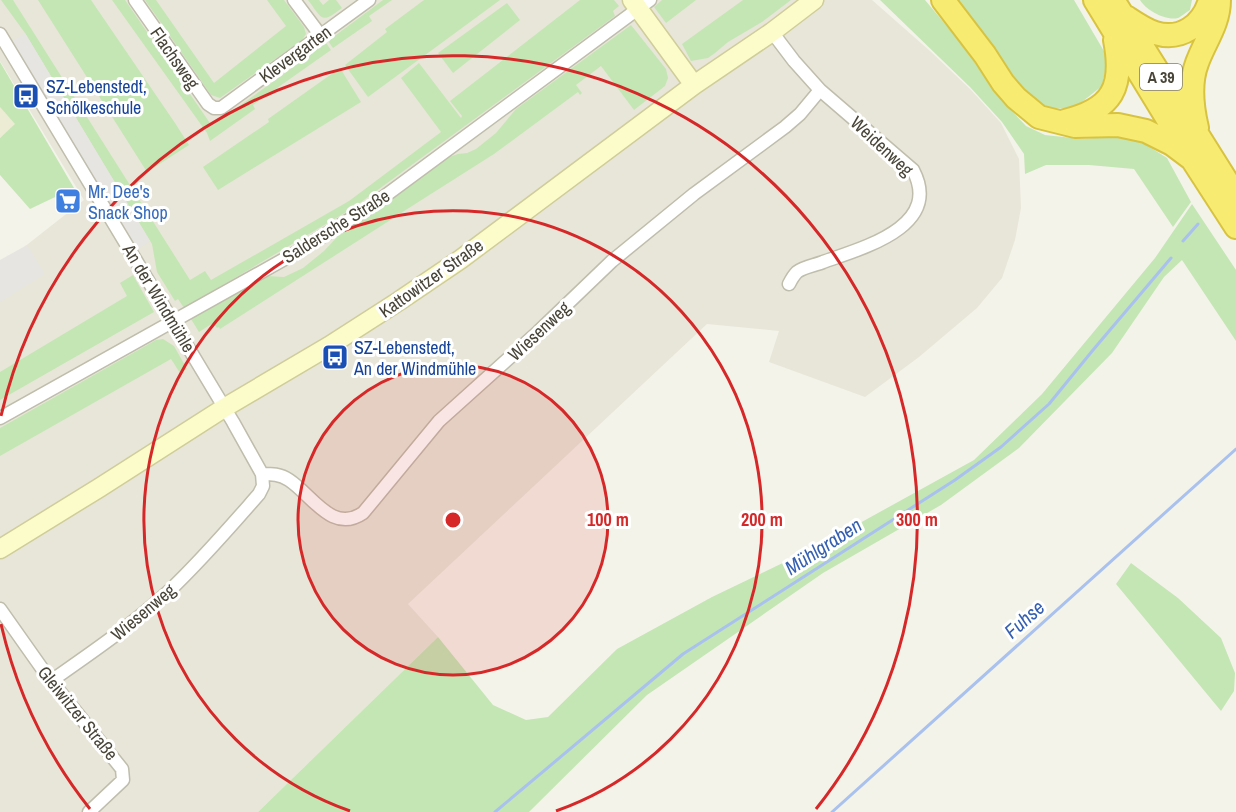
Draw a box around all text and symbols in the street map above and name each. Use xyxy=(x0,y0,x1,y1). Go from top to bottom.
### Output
street label: Klevergarten xyxy=(254,19,336,89)
street label: Flachsweg xyxy=(145,22,206,95)
road number: A 39 xyxy=(1140,64,1182,90)
place label: SZ-Lebenstedt, Schölkeschule xyxy=(46,74,147,120)
bus stop icon: SZ-Lebenstedt, Schölkeschule xyxy=(11,81,41,111)
street label: Weidenweg xyxy=(845,110,920,182)
place label: Mr. Dee's Snack Shop xyxy=(88,179,168,225)
street label: Saldersche Straße xyxy=(278,183,394,269)
supermarket icon: Mr. Dee's Snack Shop xyxy=(53,186,83,216)
street label: Kattowitzer Straße xyxy=(374,233,488,323)
street label: An der Windmühle xyxy=(116,238,201,357)
street label: Wiesenweg xyxy=(502,295,576,366)
place label: SZ-Lebenstedt, An der Windmühle xyxy=(353,335,476,381)
bus stop icon: SZ-Lebenstedt, An der Windmühle xyxy=(320,342,350,372)
text: 100 m xyxy=(587,507,629,532)
text: 200 m xyxy=(741,507,783,532)
text: 300 m xyxy=(896,507,938,532)
centre of rings xyxy=(443,510,463,530)
water label: Mühlgraben xyxy=(779,511,867,581)
street label: Wiesenweg xyxy=(105,577,181,646)
water label: Fuhse xyxy=(998,594,1050,644)
street label: Gleiwitzer Straße xyxy=(32,661,124,765)

